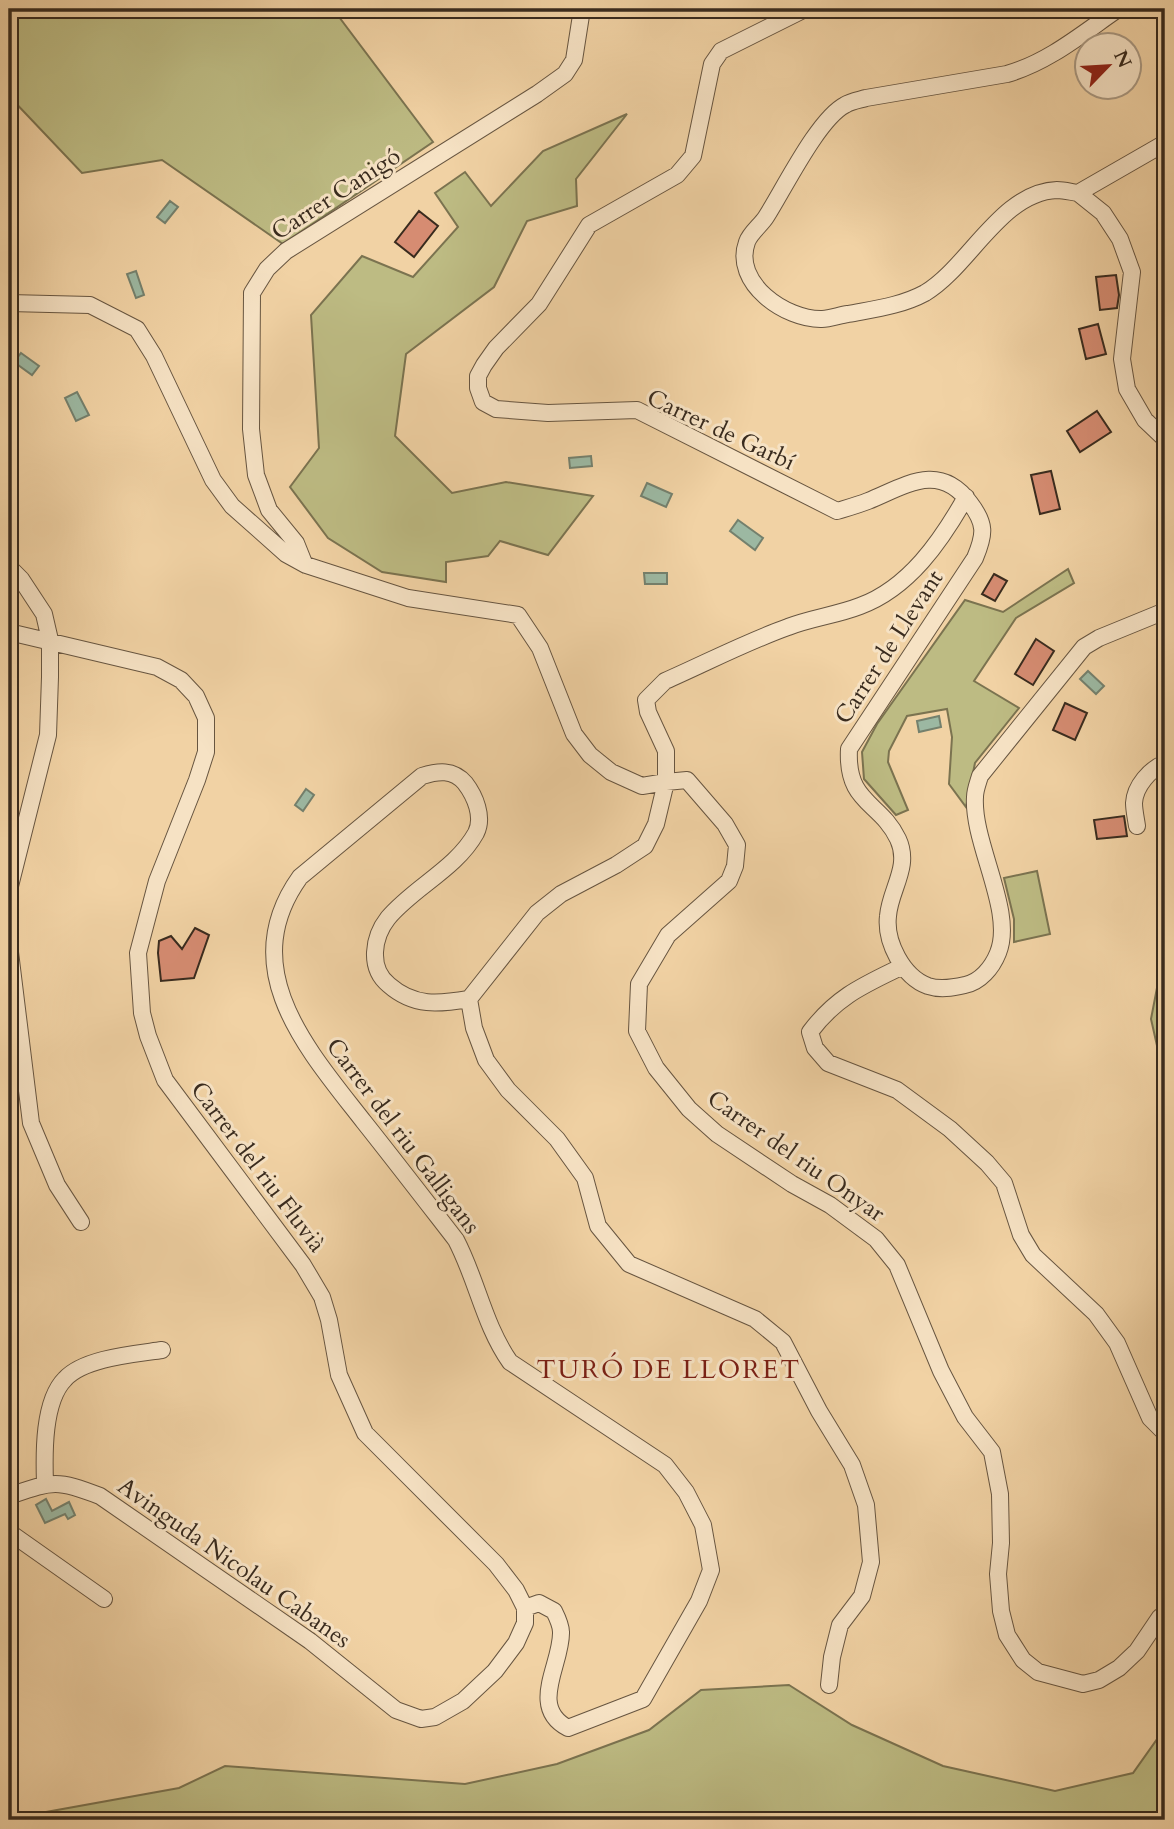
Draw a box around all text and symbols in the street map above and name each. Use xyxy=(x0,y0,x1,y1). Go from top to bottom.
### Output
north arrow xyxy=(1072,32,1142,102)
text: N xyxy=(1107,46,1138,73)
street label: Carrer Canigó xyxy=(265,140,407,248)
street label: Carrer de Garbí xyxy=(641,381,801,479)
street label: Carrer de Llevant xyxy=(827,563,951,731)
street label: Carrer del riu Galligans xyxy=(318,1031,488,1241)
street label: Carrer del riu Fluvià xyxy=(183,1075,334,1260)
street label: Carrer del riu Onyar xyxy=(701,1082,892,1230)
district label: TURÓ DE LLORET xyxy=(537,1352,801,1387)
street label: Avinguda Nicolau Cabanes xyxy=(111,1470,357,1656)

